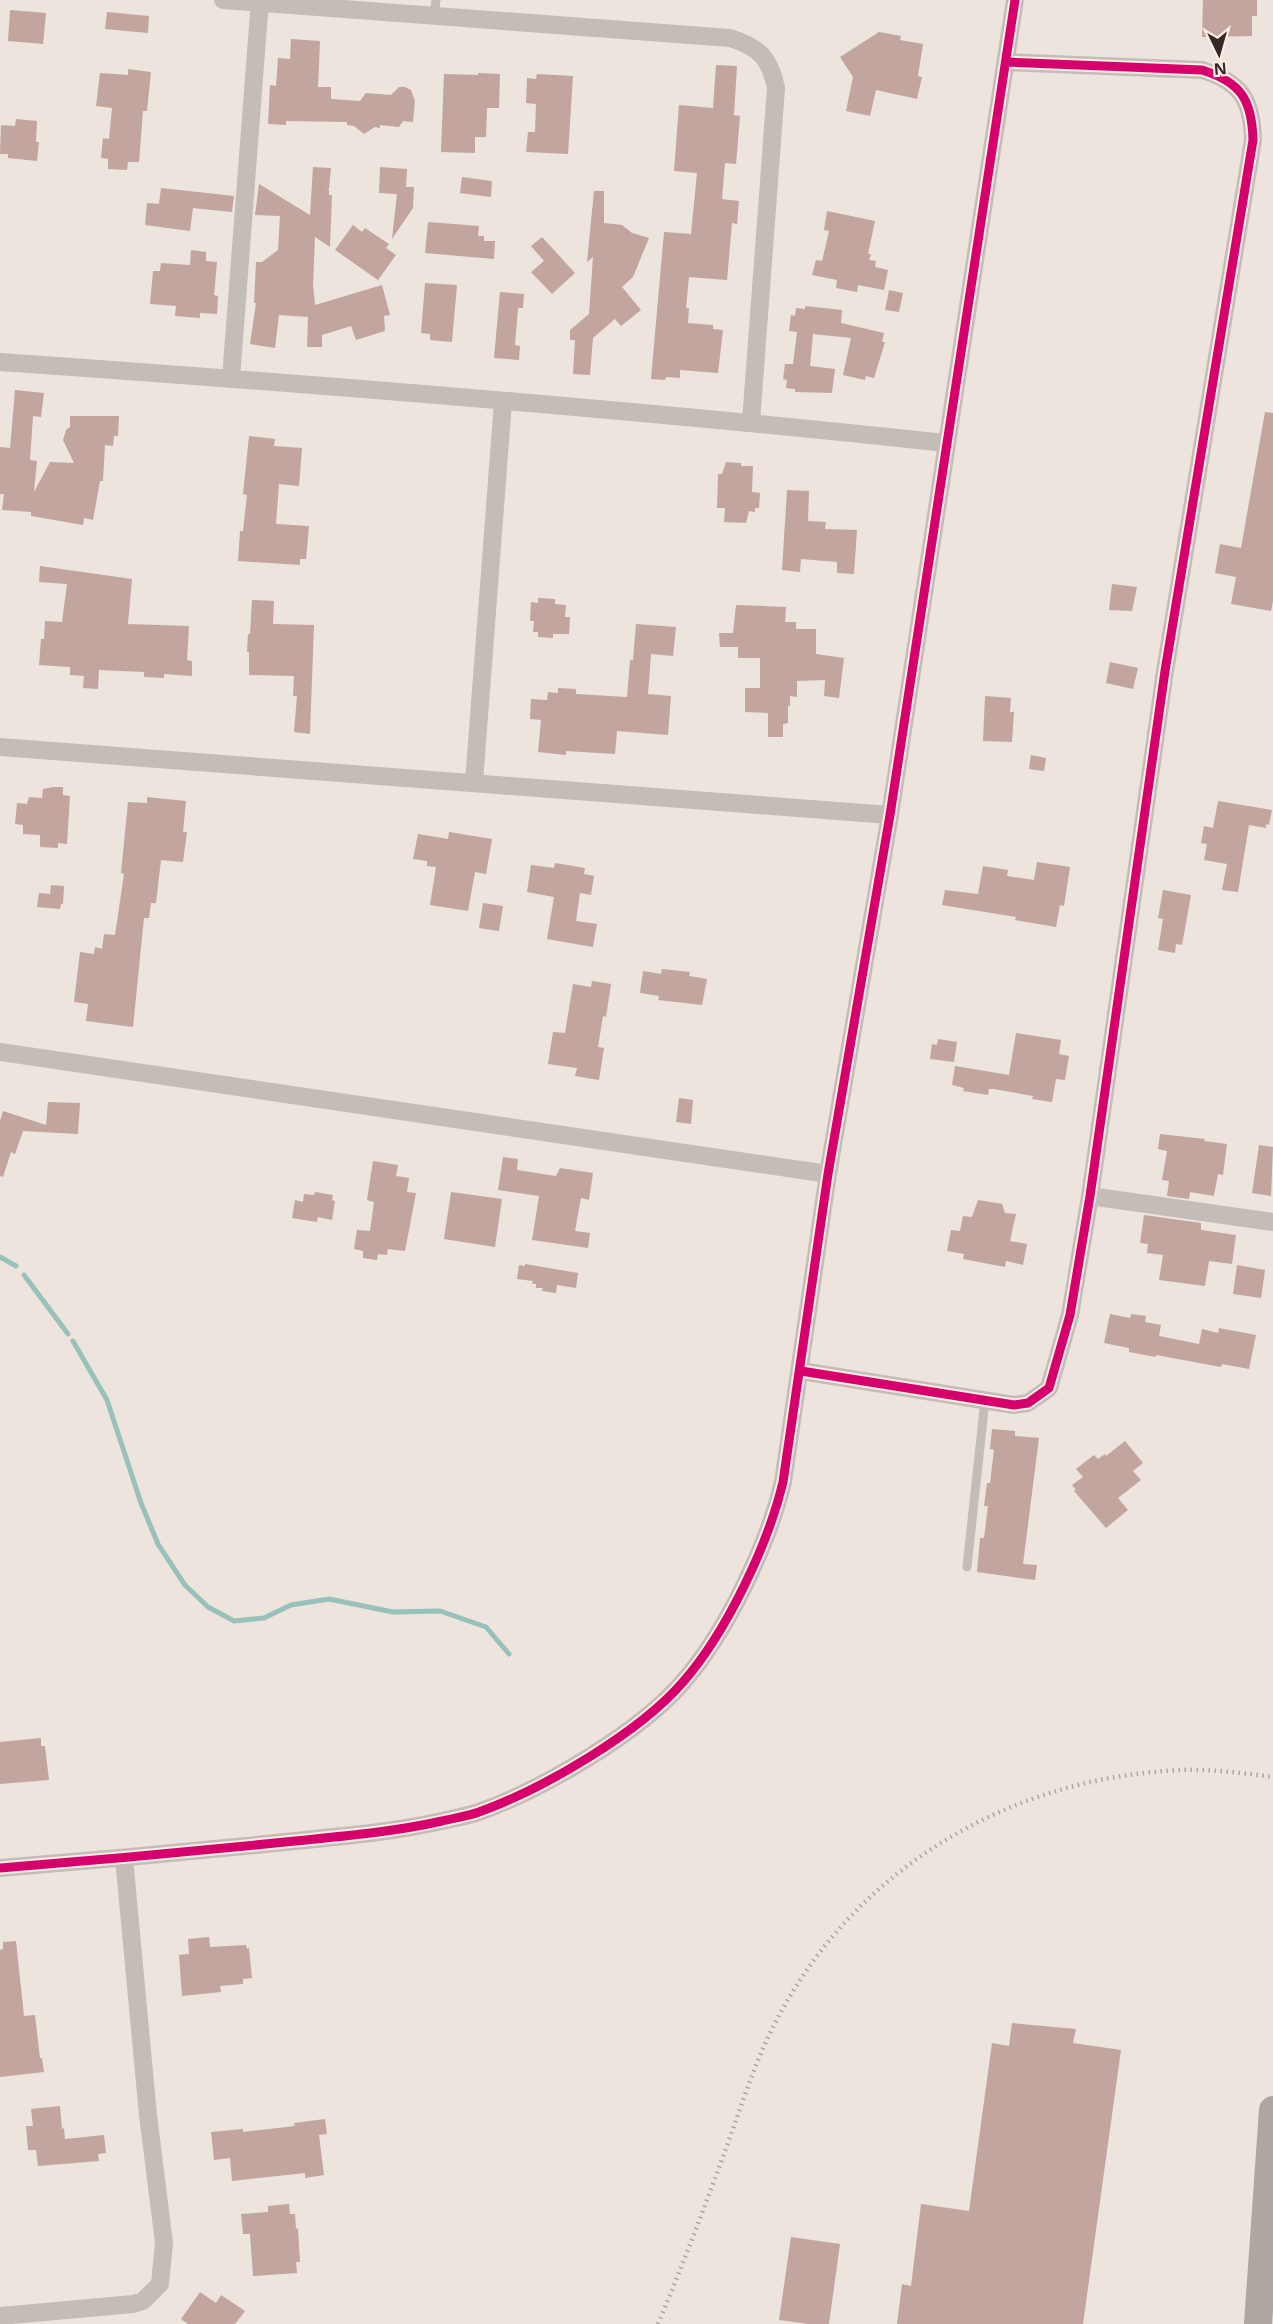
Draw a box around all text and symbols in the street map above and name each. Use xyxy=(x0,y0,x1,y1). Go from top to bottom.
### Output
north arrow xyxy=(1189,24,1249,84)
text: N xyxy=(1213,57,1228,80)

